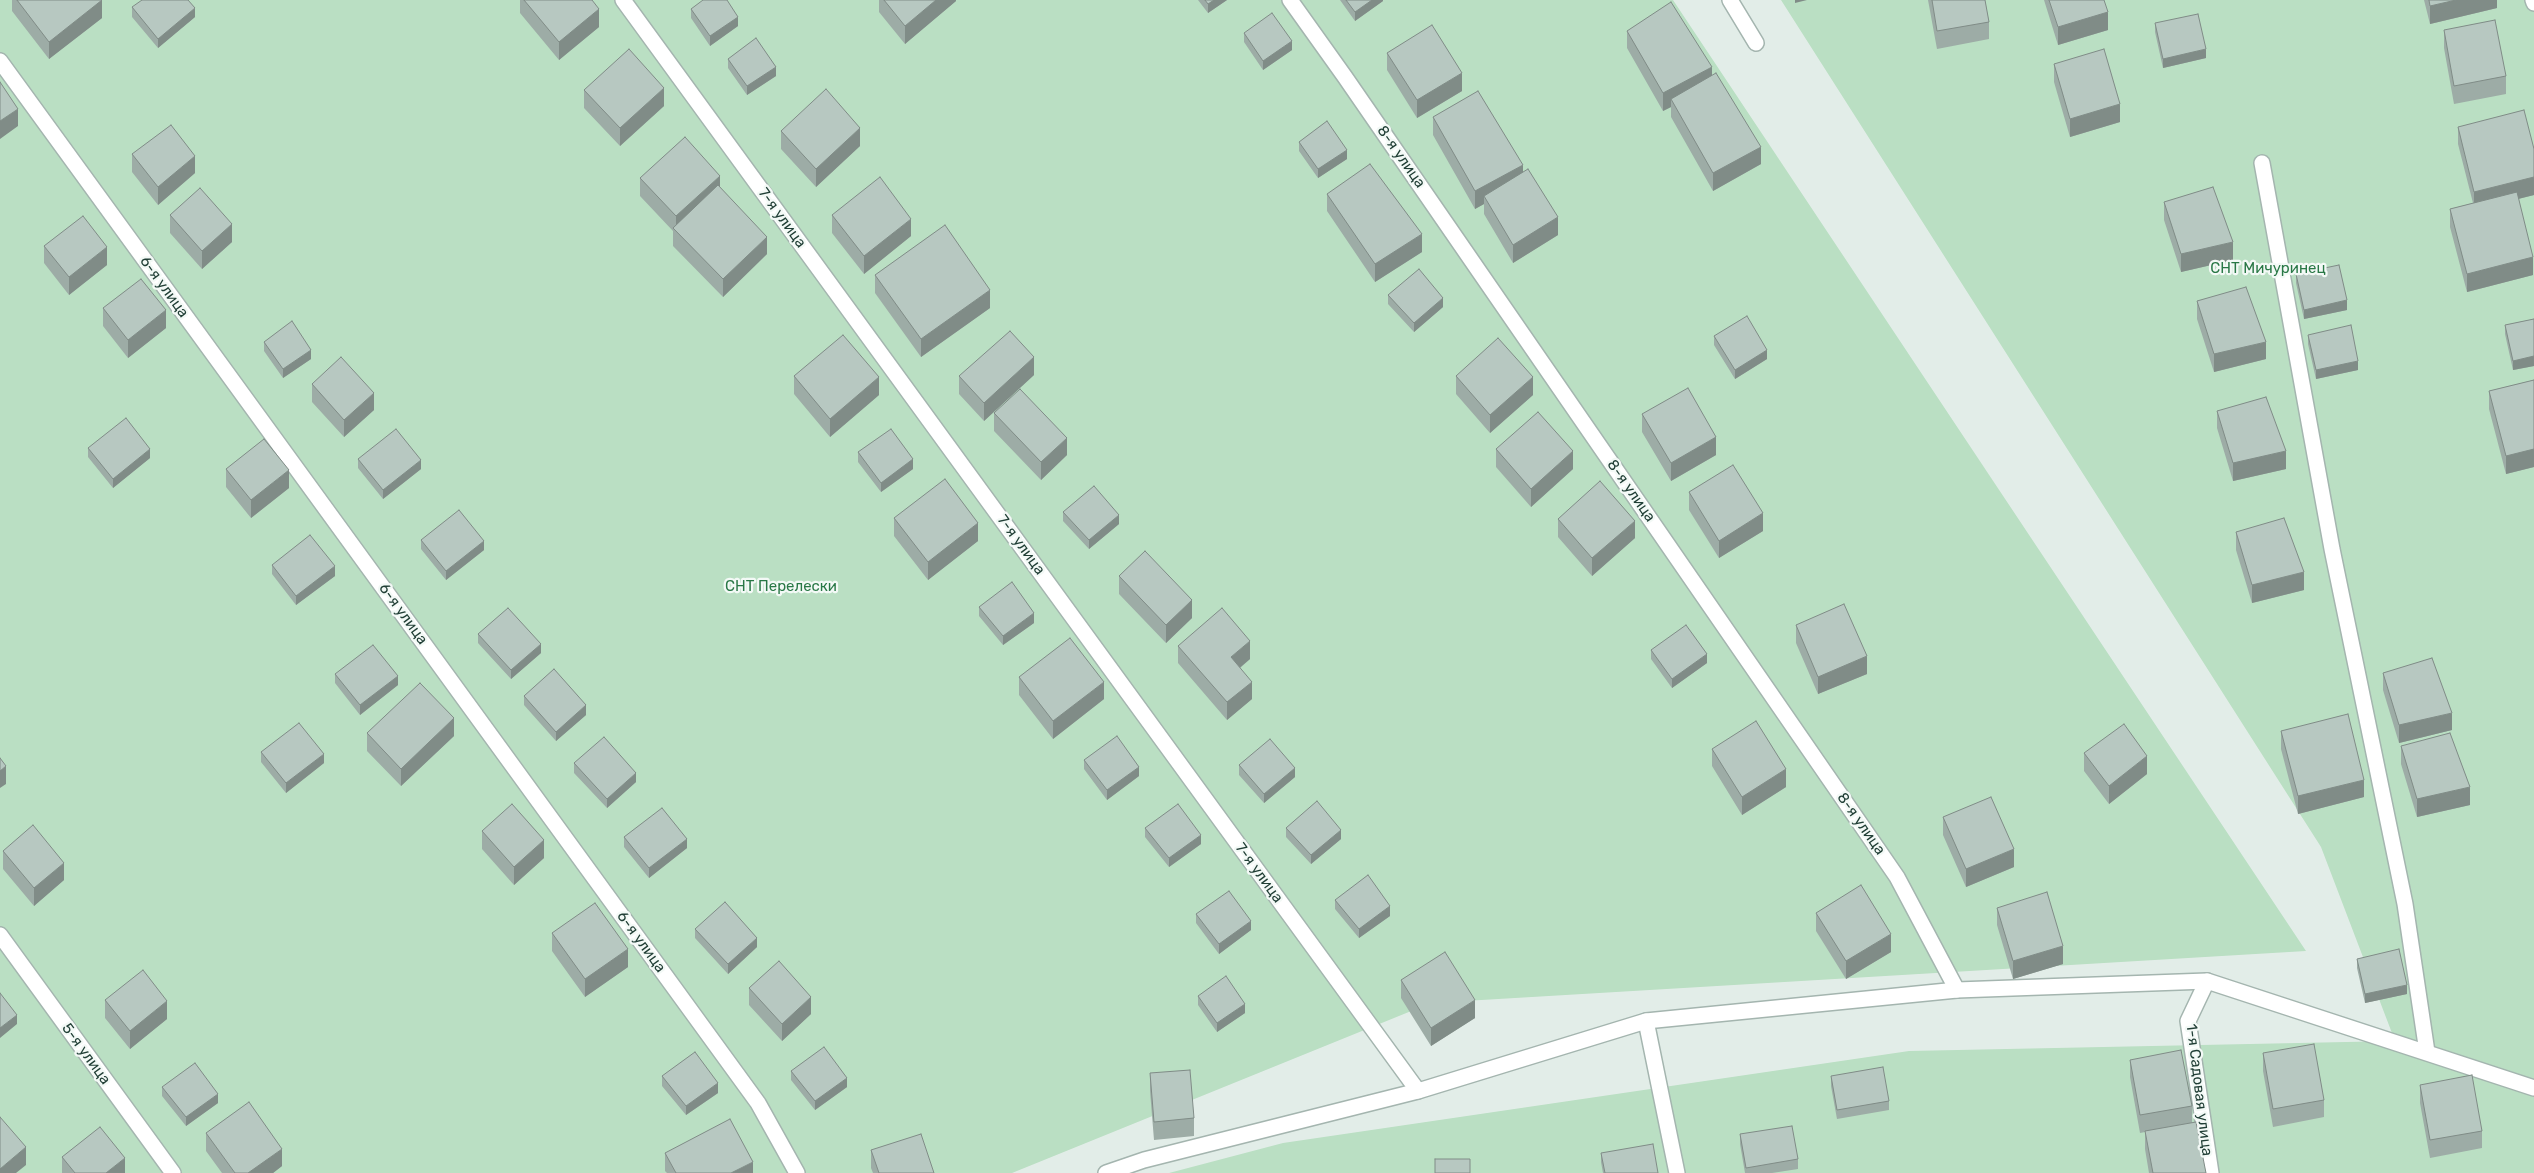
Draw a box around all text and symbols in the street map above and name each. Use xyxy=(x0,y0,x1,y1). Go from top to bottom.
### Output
street label: 8-я улица xyxy=(1373,122,1429,192)
street label: 7-я улица xyxy=(754,185,810,251)
street label: 6-я улица xyxy=(136,253,192,321)
park label: СНТ Мичуринец xyxy=(2210,260,2326,278)
street label: 8-я улица xyxy=(1603,456,1659,526)
street label: 7-я улица xyxy=(993,512,1049,578)
park label: СНТ Перелески xyxy=(725,578,837,596)
street label: 6-я улица xyxy=(375,580,431,648)
street label: 8-я улица xyxy=(1833,789,1889,859)
street label: 7-я улица xyxy=(1231,840,1287,906)
street label: 6-я улица xyxy=(613,908,669,976)
street label: 5-я улица xyxy=(58,1020,114,1088)
street label: 1-я Садовая улица xyxy=(2182,1023,2216,1157)

